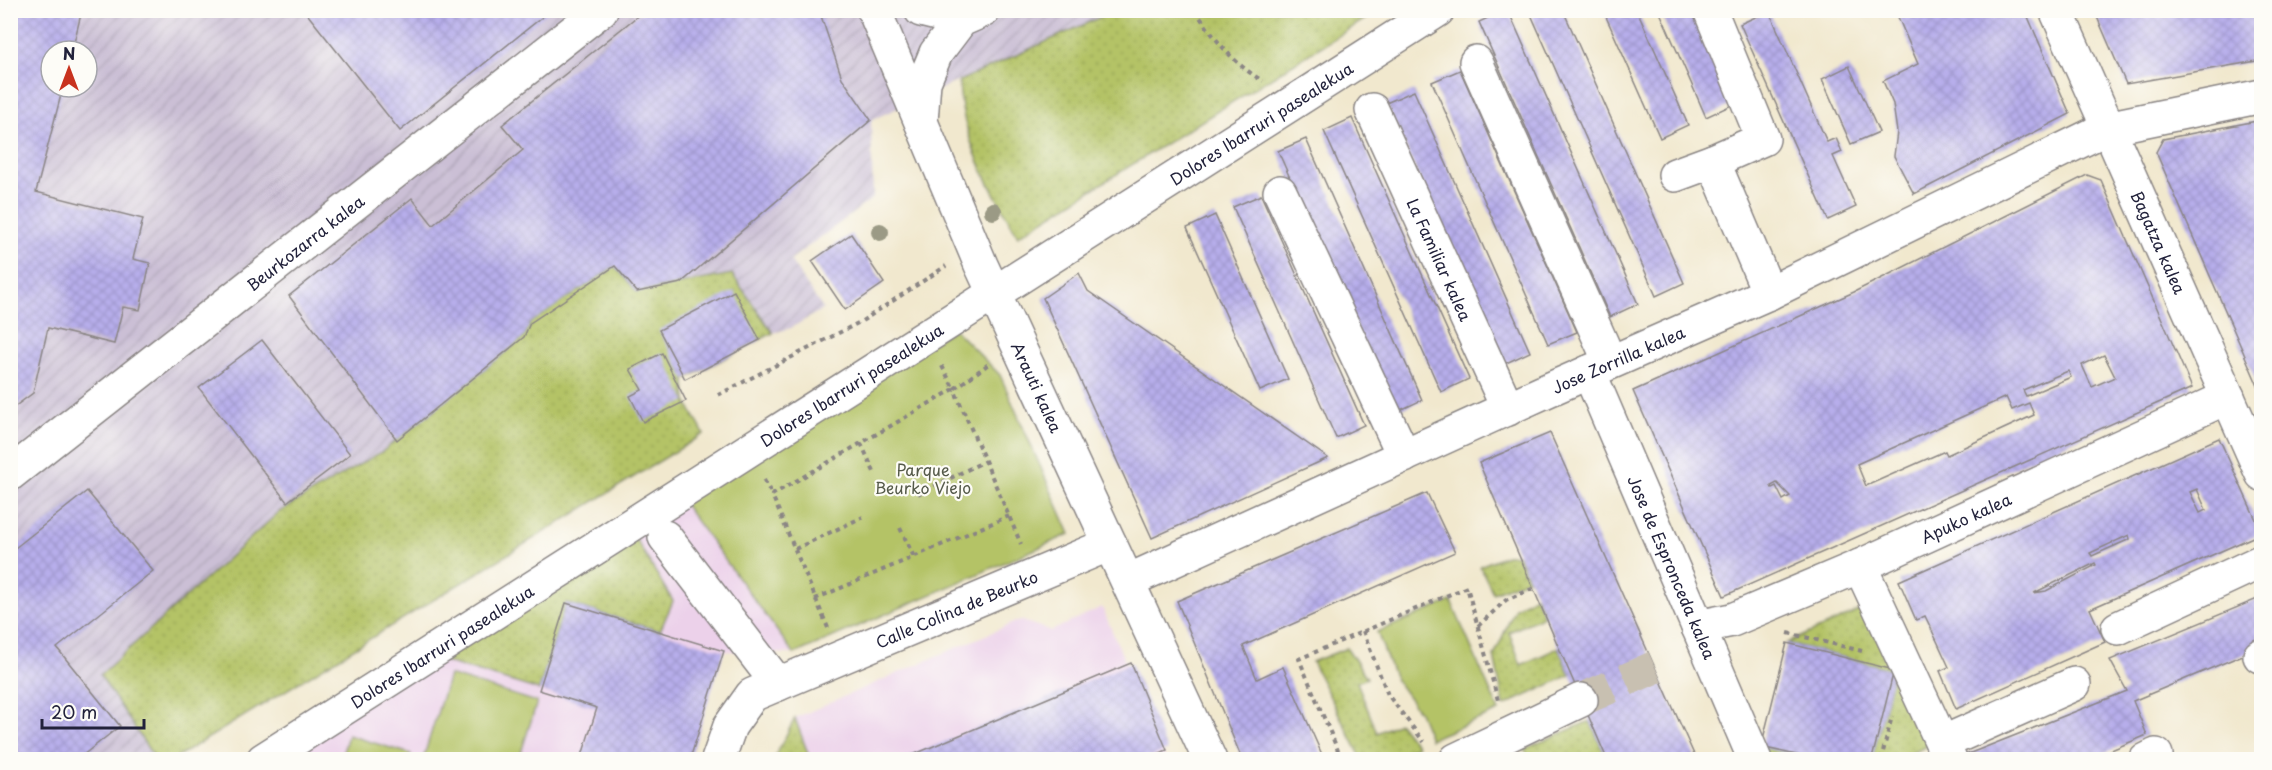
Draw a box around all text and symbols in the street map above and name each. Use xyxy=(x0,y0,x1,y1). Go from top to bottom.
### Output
north arrow xyxy=(39,39,99,99)
text: N xyxy=(63,41,75,65)
street label: Dolores Ibarruri pasealekua xyxy=(1165,55,1357,190)
street label: Bagatza kalea xyxy=(2126,187,2192,298)
street label: Beurkozarra kalea xyxy=(241,188,369,296)
street label: La Familiar kalea xyxy=(1402,194,1478,325)
street label: Dolores Ibarruri pasealekua xyxy=(755,317,948,452)
street label: Jose Zorrilla kalea xyxy=(1548,319,1689,399)
street label: Arauti kalea xyxy=(1006,338,1069,436)
park label: Parque Beurko Viejo xyxy=(875,457,971,499)
street label: Jose de Espronceda kalea xyxy=(1622,471,1722,663)
street label: Apuko kalea xyxy=(1917,486,2015,549)
street label: Calle Colina de Beurko xyxy=(872,564,1041,654)
street label: Dolores Ibarruri pasealekua xyxy=(345,578,538,713)
scale bar xyxy=(42,692,144,730)
text: 20 m xyxy=(51,698,97,725)

